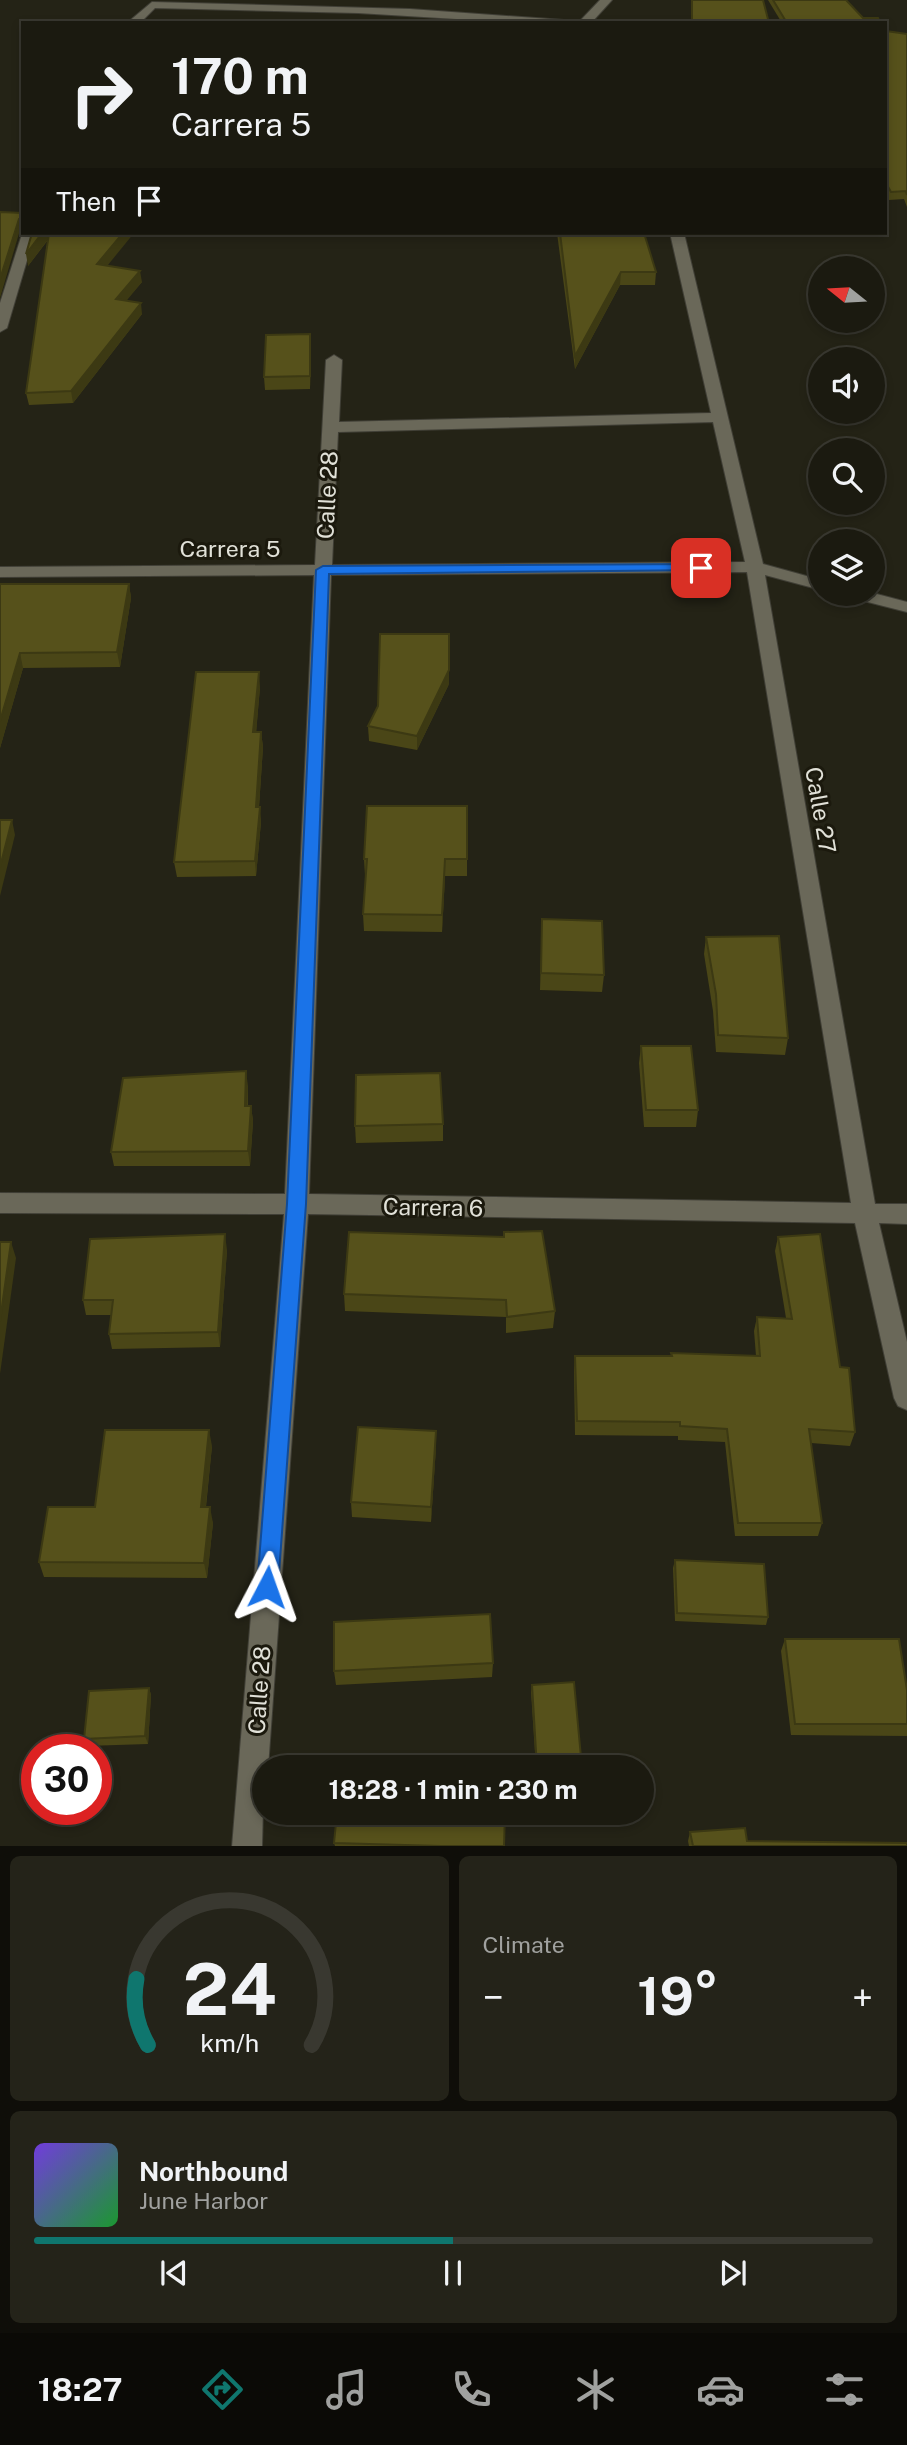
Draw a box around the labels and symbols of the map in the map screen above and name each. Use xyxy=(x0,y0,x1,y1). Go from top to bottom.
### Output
north arrow xyxy=(808,256,886,332)
street label: Calle 28 xyxy=(311,450,343,540)
street label: Carrera 5 xyxy=(180,535,280,562)
pin xyxy=(671,538,731,598)
street label: Calle 27 xyxy=(800,765,842,855)
street label: Carrera 6 xyxy=(383,1193,483,1221)
position arrow xyxy=(230,1550,304,1624)
street label: Calle 28 xyxy=(242,1645,276,1735)
speed limit sign: 30 xyxy=(21,1734,112,1825)

